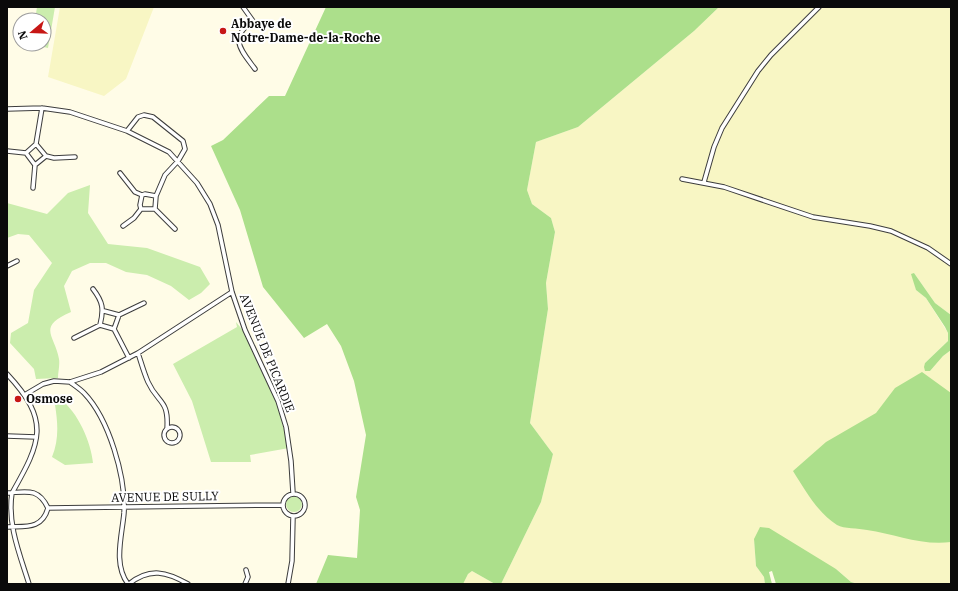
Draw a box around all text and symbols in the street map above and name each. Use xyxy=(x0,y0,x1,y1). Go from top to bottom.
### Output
north arrow xyxy=(12,12,52,52)
place label: Abbaye de Notre-Dame-de-la-Roche xyxy=(231,16,381,45)
marker: Abbaye de Notre-Dame-de-la-Roche xyxy=(218,26,228,36)
text: N xyxy=(14,29,31,42)
street label: AVENUE DE PICARDIE xyxy=(237,291,298,414)
place label: Osmose xyxy=(26,391,73,406)
marker: Osmose xyxy=(13,394,23,404)
street label: AVENUE DE SULLY xyxy=(111,488,219,505)

